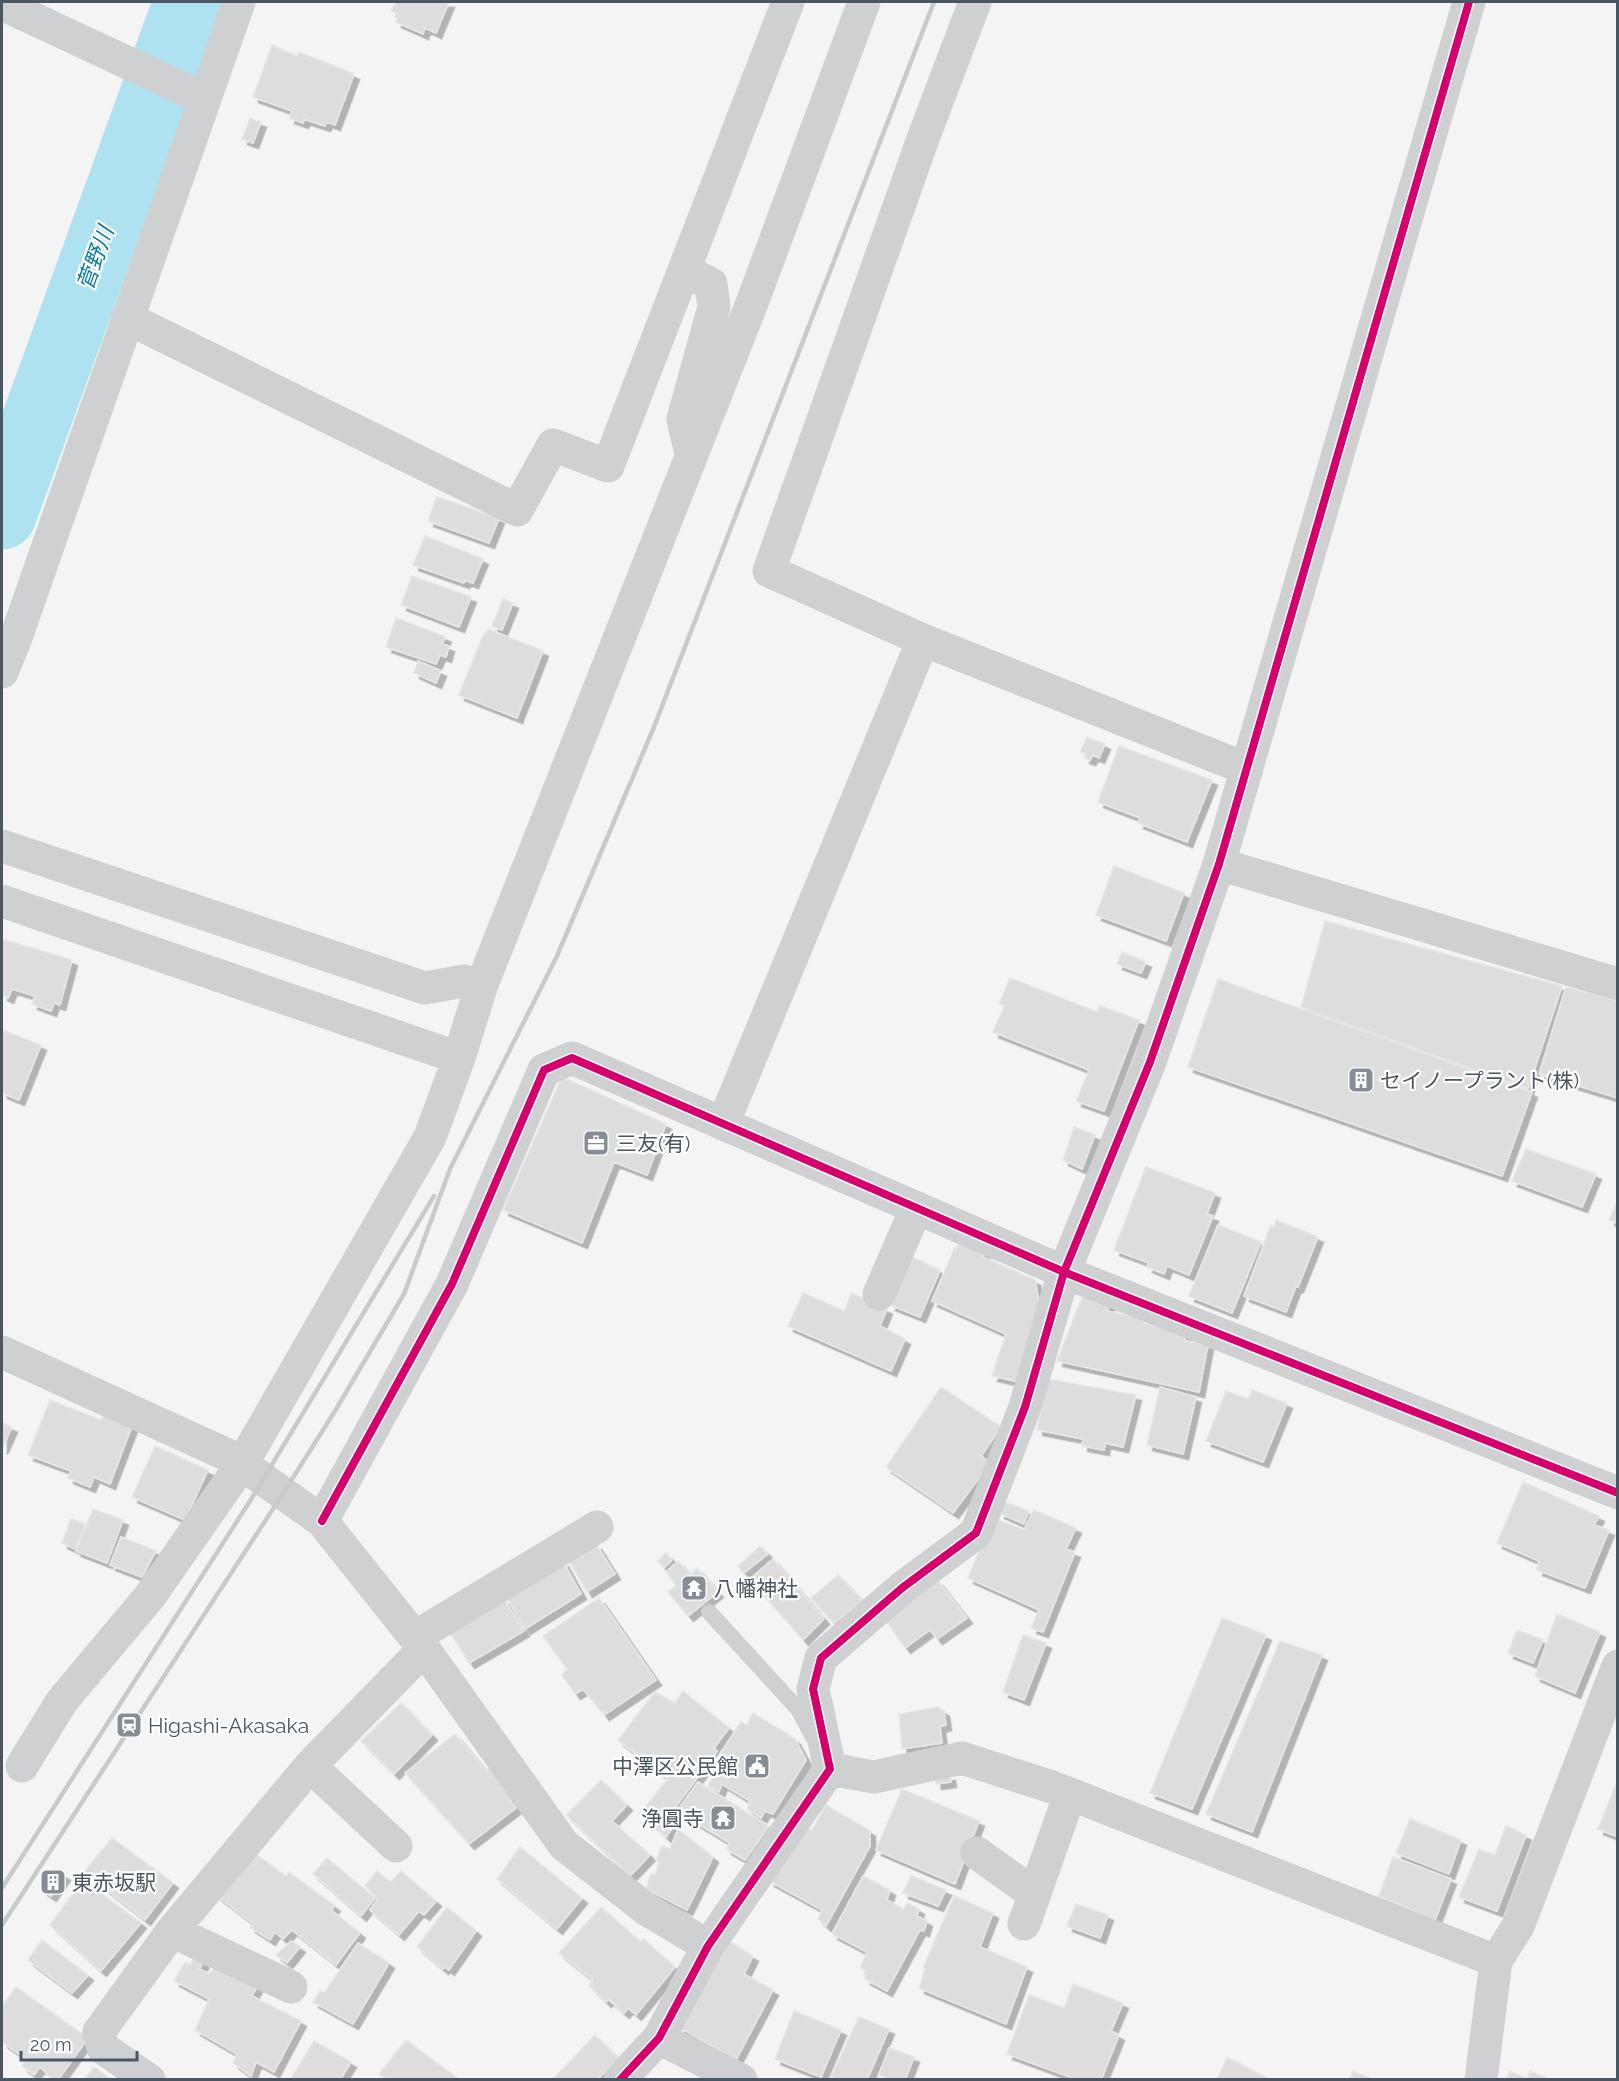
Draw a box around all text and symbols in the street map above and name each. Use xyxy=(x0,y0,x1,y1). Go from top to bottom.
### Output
water label: 菅野川 xyxy=(71,221,119,293)
building icon: セイノープラント(株) xyxy=(1346,1065,1376,1095)
place label: セイノープラント(株) xyxy=(1380,1068,1579,1093)
office icon: 三友(有) xyxy=(581,1128,611,1158)
place label: 三友(有) xyxy=(616,1131,690,1156)
temple icon: 八幡神社 xyxy=(679,1573,709,1603)
place label: 八幡神社 xyxy=(714,1576,798,1601)
station icon: Higashi-Akasaka xyxy=(114,1710,144,1740)
place label: Higashi-Akasaka xyxy=(148,1713,309,1738)
public building icon: 中澤区公民館 xyxy=(742,1751,772,1781)
place label: 中澤区公民館 xyxy=(612,1754,738,1779)
temple icon: 浄圓寺 xyxy=(708,1803,738,1833)
place label: 浄圓寺 xyxy=(641,1806,704,1831)
building icon: 東赤坂駅 xyxy=(38,1867,68,1897)
place label: 東赤坂駅 xyxy=(72,1870,156,1895)
scale bar xyxy=(21,2024,136,2062)
text: 20 m xyxy=(30,2034,72,2055)

